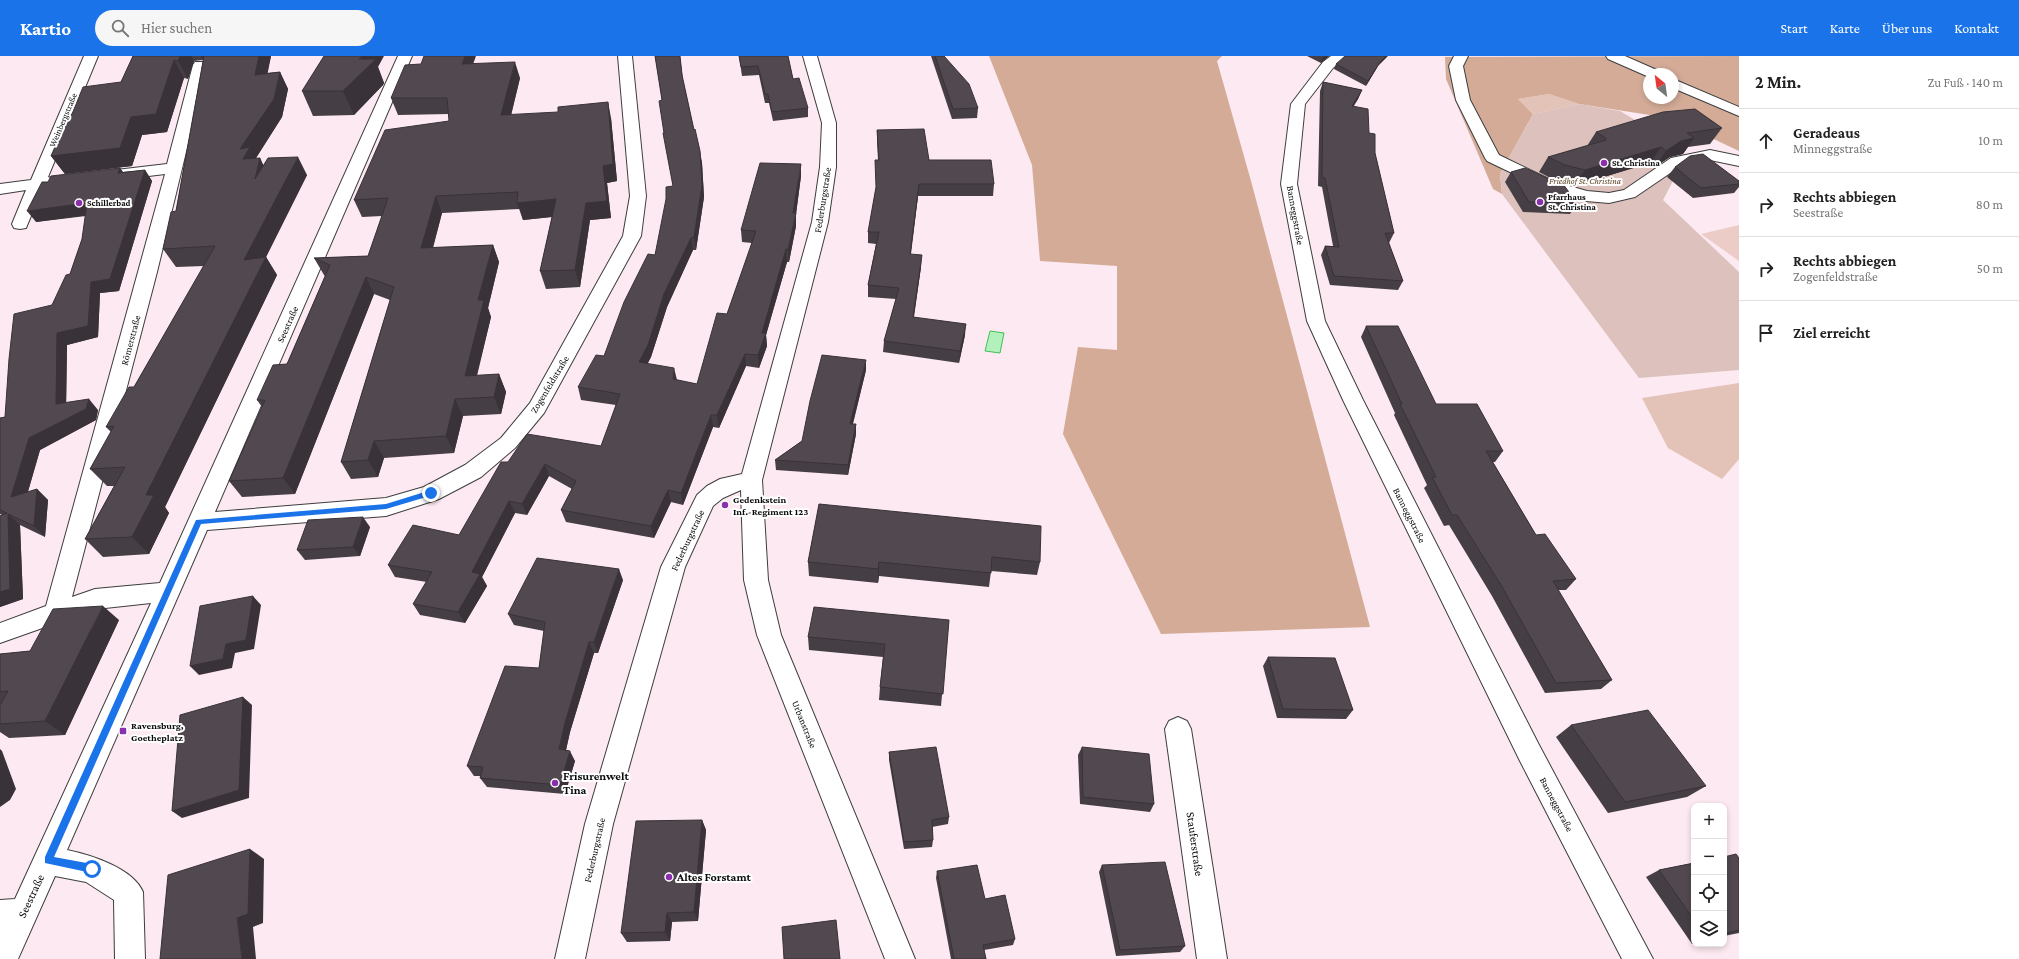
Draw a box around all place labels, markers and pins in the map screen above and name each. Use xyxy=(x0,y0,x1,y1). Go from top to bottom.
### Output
marker: St. Christina xyxy=(1599,158,1609,168)
place label: St. Christina xyxy=(1612,158,1661,168)
place label: Pfarrhaus St. Christina xyxy=(1548,192,1597,212)
marker: Pfarrhaus St. Christina xyxy=(1535,197,1545,207)
marker: Schillerbad xyxy=(74,198,84,208)
place label: Schillerbad xyxy=(87,198,131,208)
place label: Gedenkstein Inf.-Regiment 123 xyxy=(733,494,808,517)
marker: Gedenkstein Inf.-Regiment 123 xyxy=(720,500,730,510)
place label: Ravensburg, Goetheplatz xyxy=(131,720,184,743)
marker: Ravensburg, Goetheplatz xyxy=(118,726,128,736)
place label: Frisurenwelt Tina xyxy=(563,769,629,797)
marker: Frisurenwelt Tina xyxy=(550,778,560,788)
place label: Altes Forstamt xyxy=(676,870,752,884)
marker: Altes Forstamt xyxy=(664,872,674,882)

